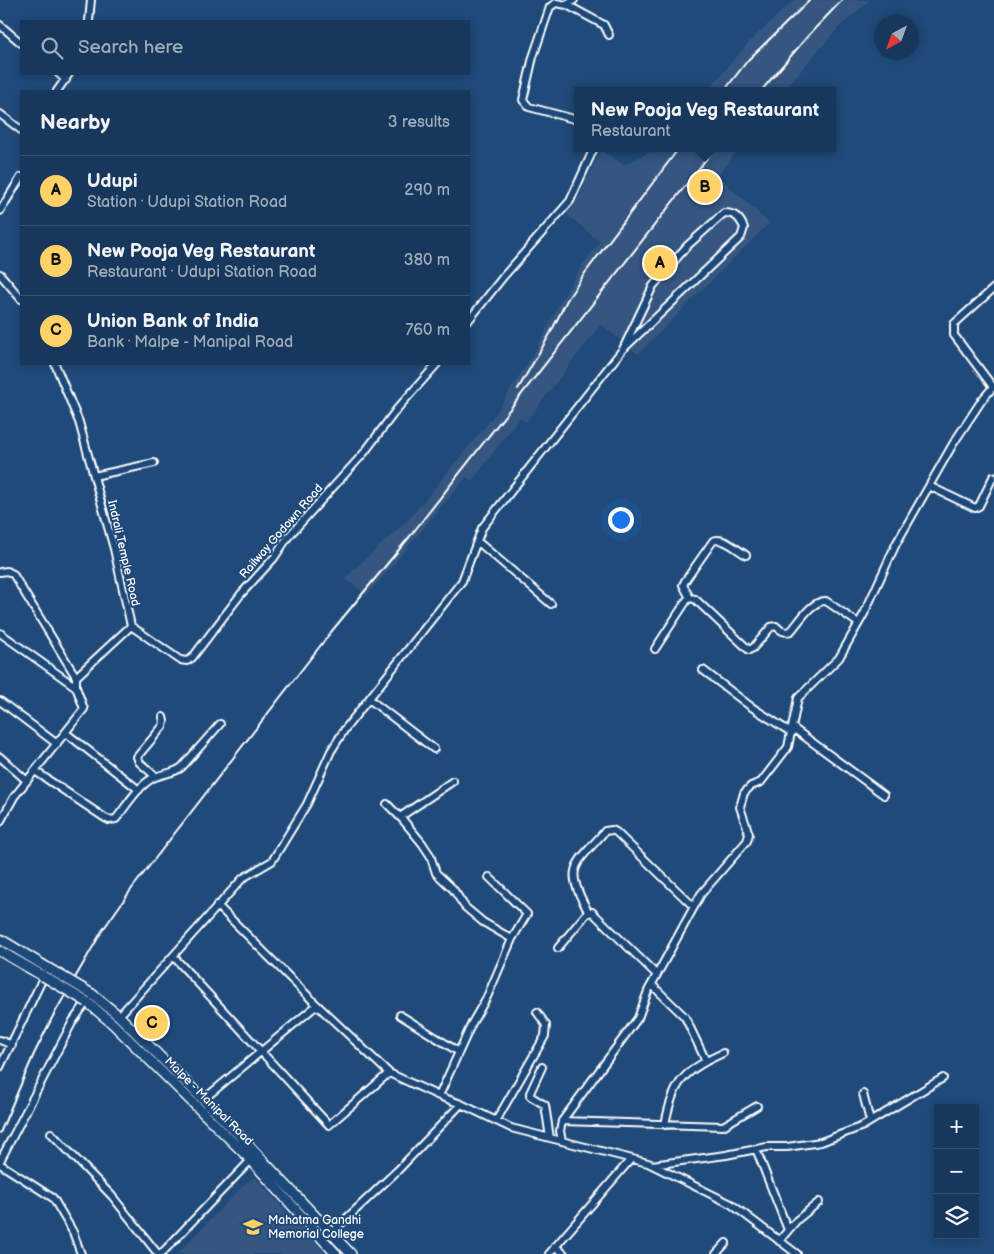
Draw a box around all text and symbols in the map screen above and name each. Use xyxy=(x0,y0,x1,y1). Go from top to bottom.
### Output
north arrow xyxy=(874,15,919,60)
search box xyxy=(20,20,470,75)
icon: search xyxy=(38,34,66,62)
text: Search here xyxy=(78,36,183,59)
popup xyxy=(574,87,836,152)
text: New Pooja Veg Restaurant xyxy=(591,99,819,122)
text: Nearby xyxy=(40,110,110,135)
text: 3 results xyxy=(388,113,450,132)
text: Restaurant xyxy=(591,122,670,141)
pin: B xyxy=(689,168,721,206)
text: Udupi xyxy=(87,170,138,193)
text: A xyxy=(51,181,61,200)
text: 290 m xyxy=(404,181,450,200)
text: Station · Udupi Station Road xyxy=(87,193,287,212)
text: New Pooja Veg Restaurant xyxy=(87,240,315,263)
pin: A xyxy=(644,244,676,282)
text: B xyxy=(50,251,62,270)
text: 380 m xyxy=(404,251,450,270)
text: Restaurant · Udupi Station Road xyxy=(87,263,317,282)
text: Union Bank of India xyxy=(87,310,259,333)
text: C xyxy=(50,321,62,340)
text: 760 m xyxy=(405,321,450,340)
text: Bank · Malpe - Manipal Road xyxy=(87,333,293,352)
street label: Railway Godown Road xyxy=(236,481,326,582)
street label: Indrali Temple Road xyxy=(104,499,143,608)
your location xyxy=(608,507,634,533)
pin: C xyxy=(136,1004,168,1042)
street label: Malpe - Manipal Road xyxy=(161,1054,256,1149)
map controls xyxy=(934,1104,979,1239)
button: + xyxy=(934,1104,979,1149)
button: − xyxy=(934,1149,979,1194)
button: layers xyxy=(934,1194,979,1239)
place label: Mahatma Gandhi Memorial College xyxy=(268,1213,364,1242)
school or university icon: Mahatma Gandhi Memorial College xyxy=(242,1216,264,1238)

